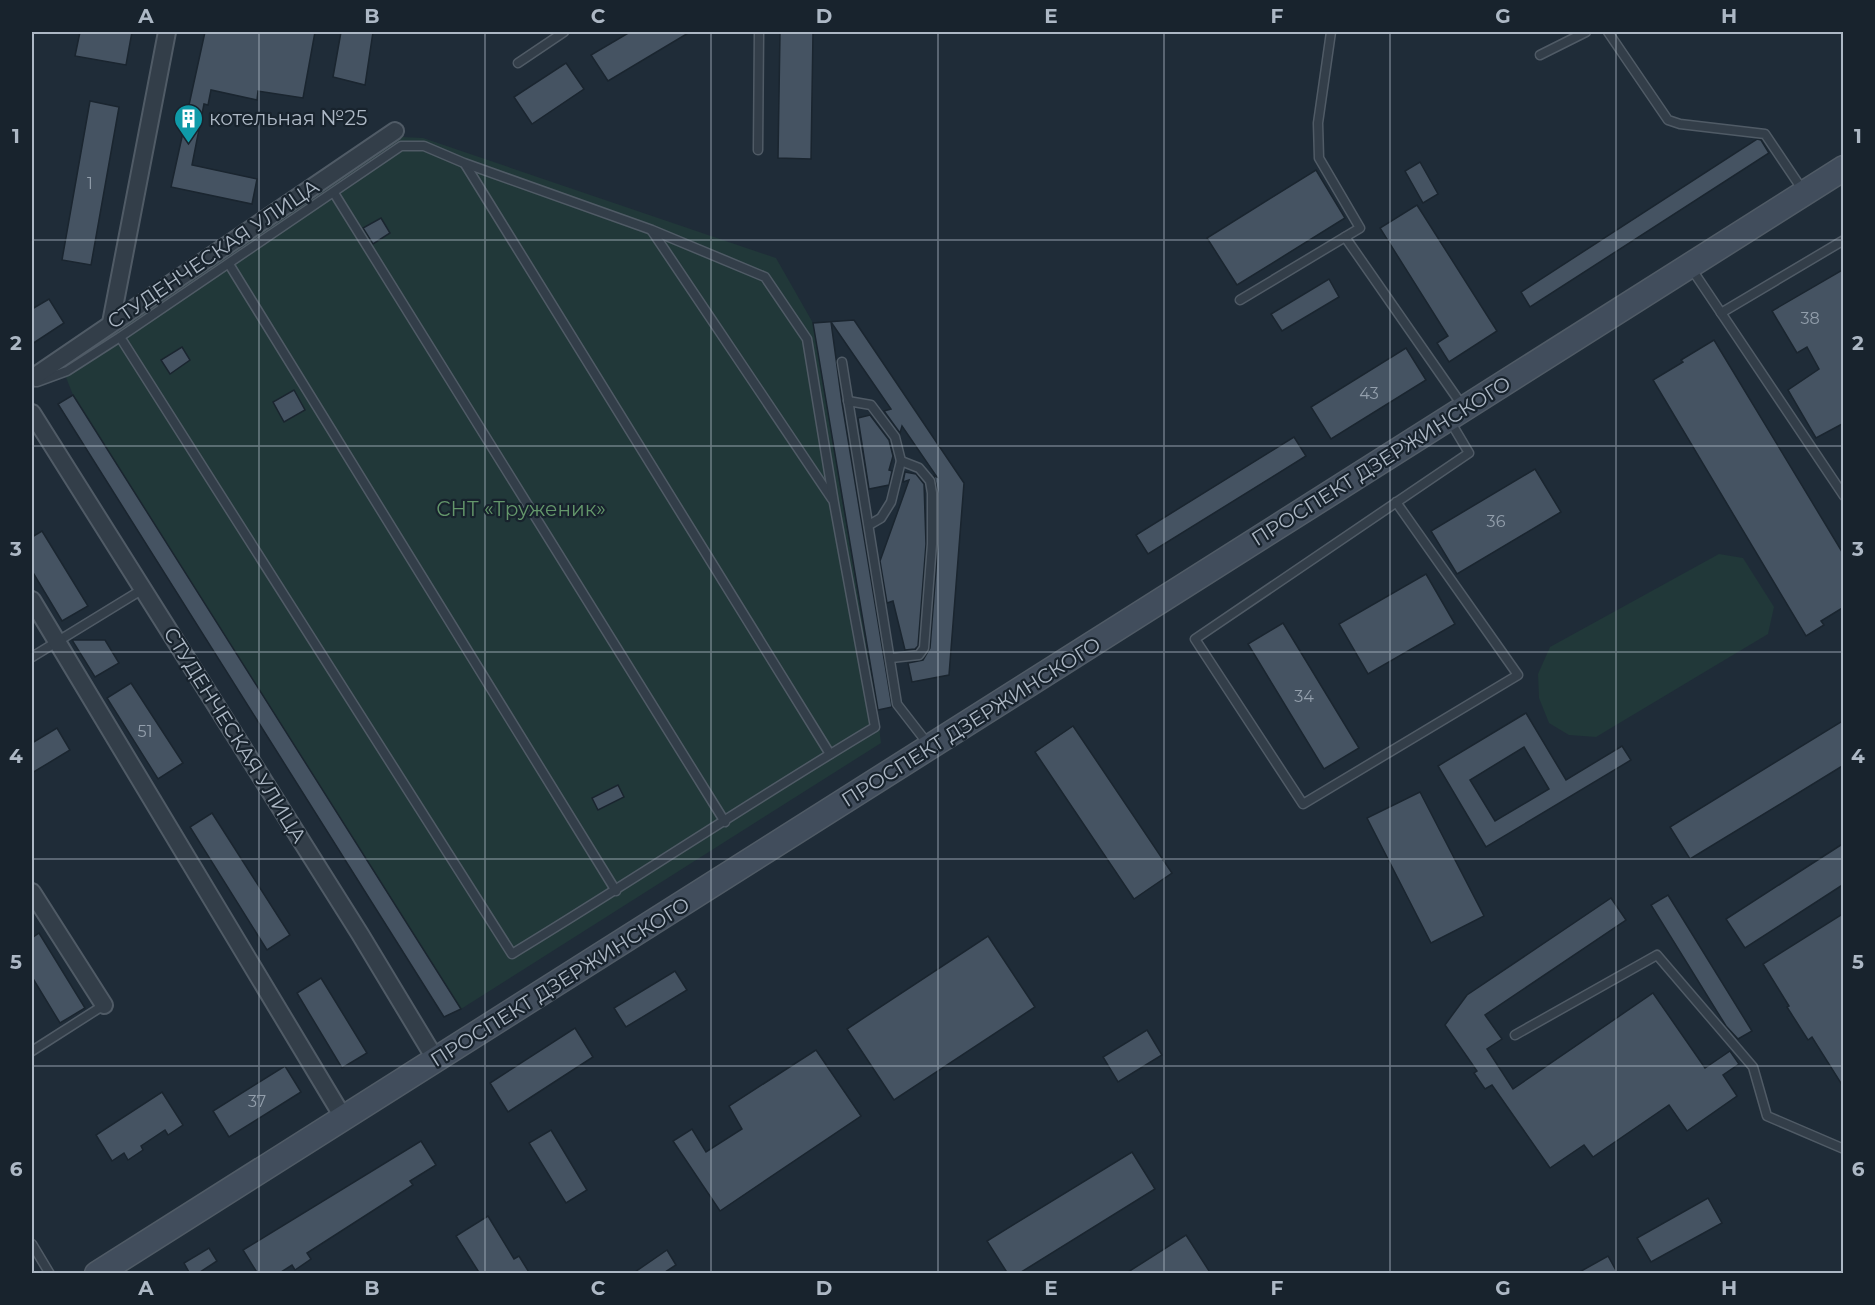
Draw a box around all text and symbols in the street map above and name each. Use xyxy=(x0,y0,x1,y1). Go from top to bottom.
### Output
text: A xyxy=(137,4,154,28)
text: B xyxy=(364,4,380,28)
text: C xyxy=(591,4,606,28)
text: D xyxy=(816,4,832,28)
text: E xyxy=(1044,4,1058,28)
text: F xyxy=(1271,4,1284,28)
text: G xyxy=(1495,4,1511,28)
text: H xyxy=(1721,4,1737,28)
building icon: котельная №25 xyxy=(172,102,204,144)
place label: котельная №25 xyxy=(209,106,367,130)
text: 1 xyxy=(12,124,20,148)
text: 1 xyxy=(1854,124,1862,148)
house number: 1 xyxy=(87,174,93,193)
street label: СТУДЕНЧЕСКАЯ УЛИЦА xyxy=(103,174,323,334)
house number: 38 xyxy=(1800,309,1820,328)
text: 2 xyxy=(10,331,22,355)
text: 2 xyxy=(1852,331,1864,355)
street label: ПРОСПЕКТ ДЗЕРЖИНСКОГО xyxy=(1247,371,1515,551)
house number: 43 xyxy=(1359,384,1379,403)
park label: СНТ «Труженик» xyxy=(436,497,606,521)
house number: 36 xyxy=(1487,512,1506,531)
text: 3 xyxy=(9,537,22,561)
text: 3 xyxy=(1851,537,1864,561)
street label: СТУДЕНЧЕСКАЯ УЛИЦА xyxy=(159,623,311,847)
street label: ПРОСПЕКТ ДЗЕРЖИНСКОГО xyxy=(837,632,1105,812)
house number: 34 xyxy=(1294,687,1314,706)
house number: 51 xyxy=(138,722,152,741)
text: 4 xyxy=(9,744,23,768)
text: 4 xyxy=(1851,744,1865,768)
street label: ПРОСПЕКТ ДЗЕРЖИНСКОГО xyxy=(426,892,694,1072)
text: 5 xyxy=(10,950,22,974)
text: 5 xyxy=(1852,950,1864,974)
house number: 37 xyxy=(248,1092,266,1111)
text: 6 xyxy=(10,1157,23,1181)
text: 6 xyxy=(1852,1157,1865,1181)
text: A xyxy=(137,1276,154,1300)
text: B xyxy=(364,1276,380,1300)
text: C xyxy=(591,1276,606,1300)
text: D xyxy=(816,1276,832,1300)
text: E xyxy=(1044,1276,1058,1300)
text: F xyxy=(1271,1276,1284,1300)
text: G xyxy=(1495,1276,1511,1300)
text: H xyxy=(1721,1276,1737,1300)

